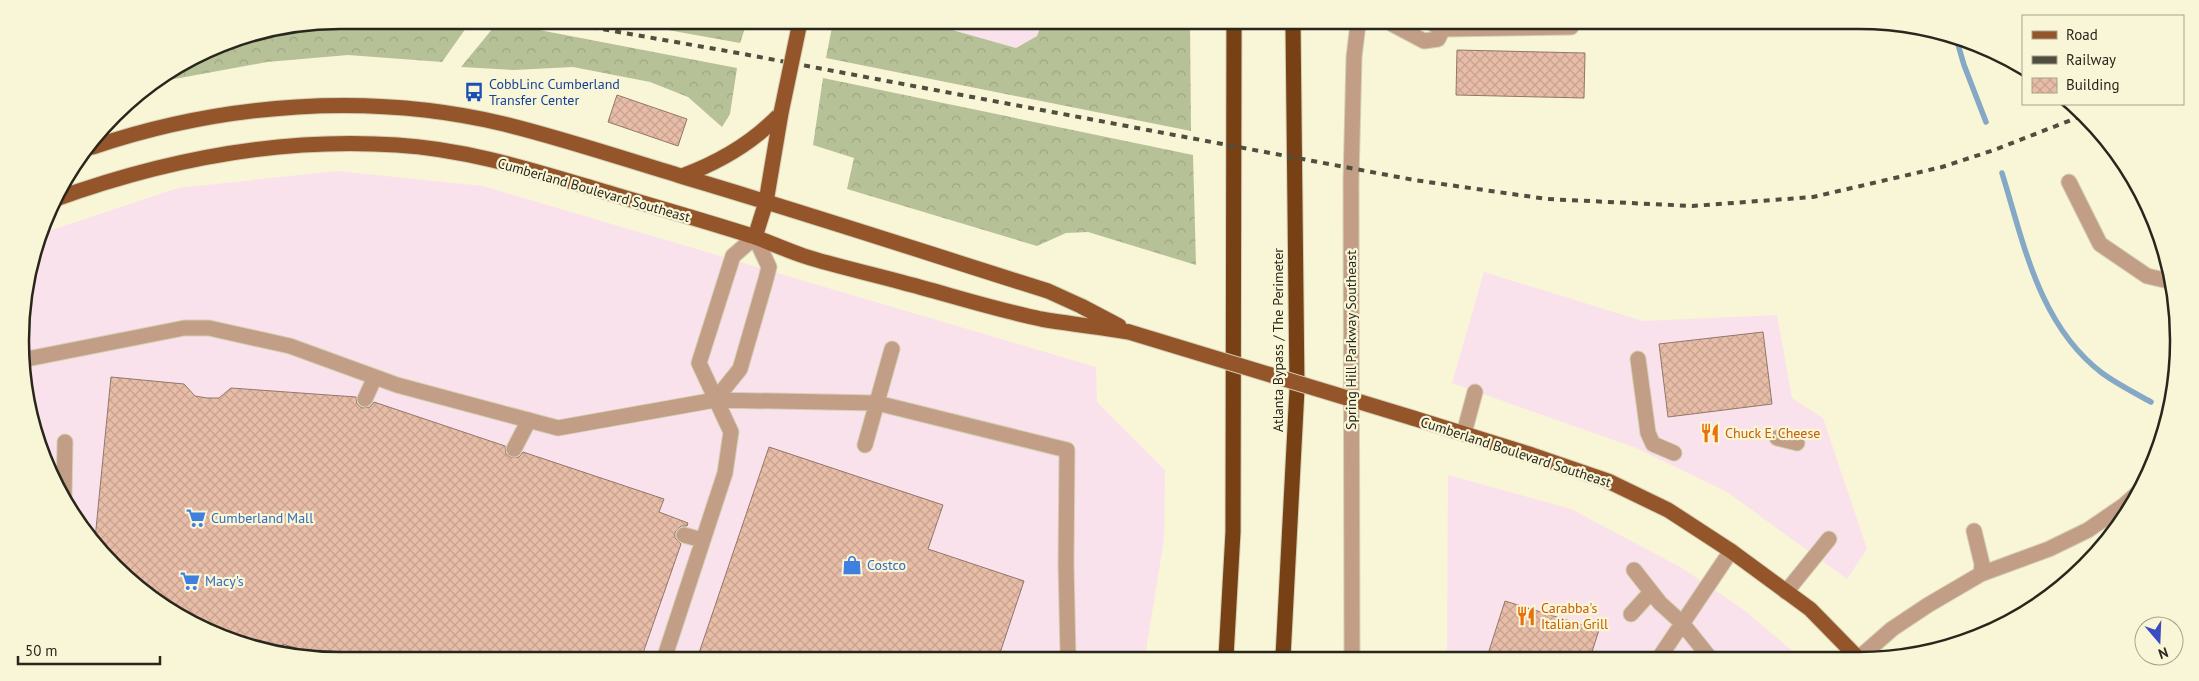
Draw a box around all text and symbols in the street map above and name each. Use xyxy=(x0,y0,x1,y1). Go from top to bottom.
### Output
legend xyxy=(2022,15,2184,105)
text: Road xyxy=(2066,25,2098,44)
text: Railway xyxy=(2066,50,2116,69)
place label: CobbLinc Cumberland Transfer Center xyxy=(489,75,620,109)
text: Building xyxy=(2066,75,2120,94)
bus stop icon: CobbLinc Cumberland Transfer Center xyxy=(463,81,485,103)
street label: Cumberland Boulevard Southeast xyxy=(496,154,693,226)
street label: Atlanta Bypass / The Perimeter xyxy=(1269,248,1287,432)
street label: Spring Hill Parkway Southeast xyxy=(1342,250,1360,430)
street label: Cumberland Boulevard Southeast xyxy=(1418,413,1614,491)
restaurant icon: Chuck E. Cheese xyxy=(1699,422,1721,444)
place label: Chuck E. Cheese xyxy=(1725,424,1820,442)
supermarket icon: Cumberland Mall xyxy=(185,507,207,529)
place label: Cumberland Mall xyxy=(211,509,313,527)
shop icon: Costco xyxy=(841,554,863,576)
place label: Costco xyxy=(867,556,906,574)
supermarket icon: Macy's xyxy=(179,570,201,592)
place label: Macy's xyxy=(205,572,244,590)
place label: Carabba's Italian Grill xyxy=(1541,599,1608,633)
restaurant icon: Carabba's Italian Grill xyxy=(1515,605,1537,627)
north arrow xyxy=(2134,616,2184,666)
scale bar xyxy=(18,634,160,666)
text: 50 m xyxy=(25,641,58,660)
text: N xyxy=(2156,643,2171,663)

